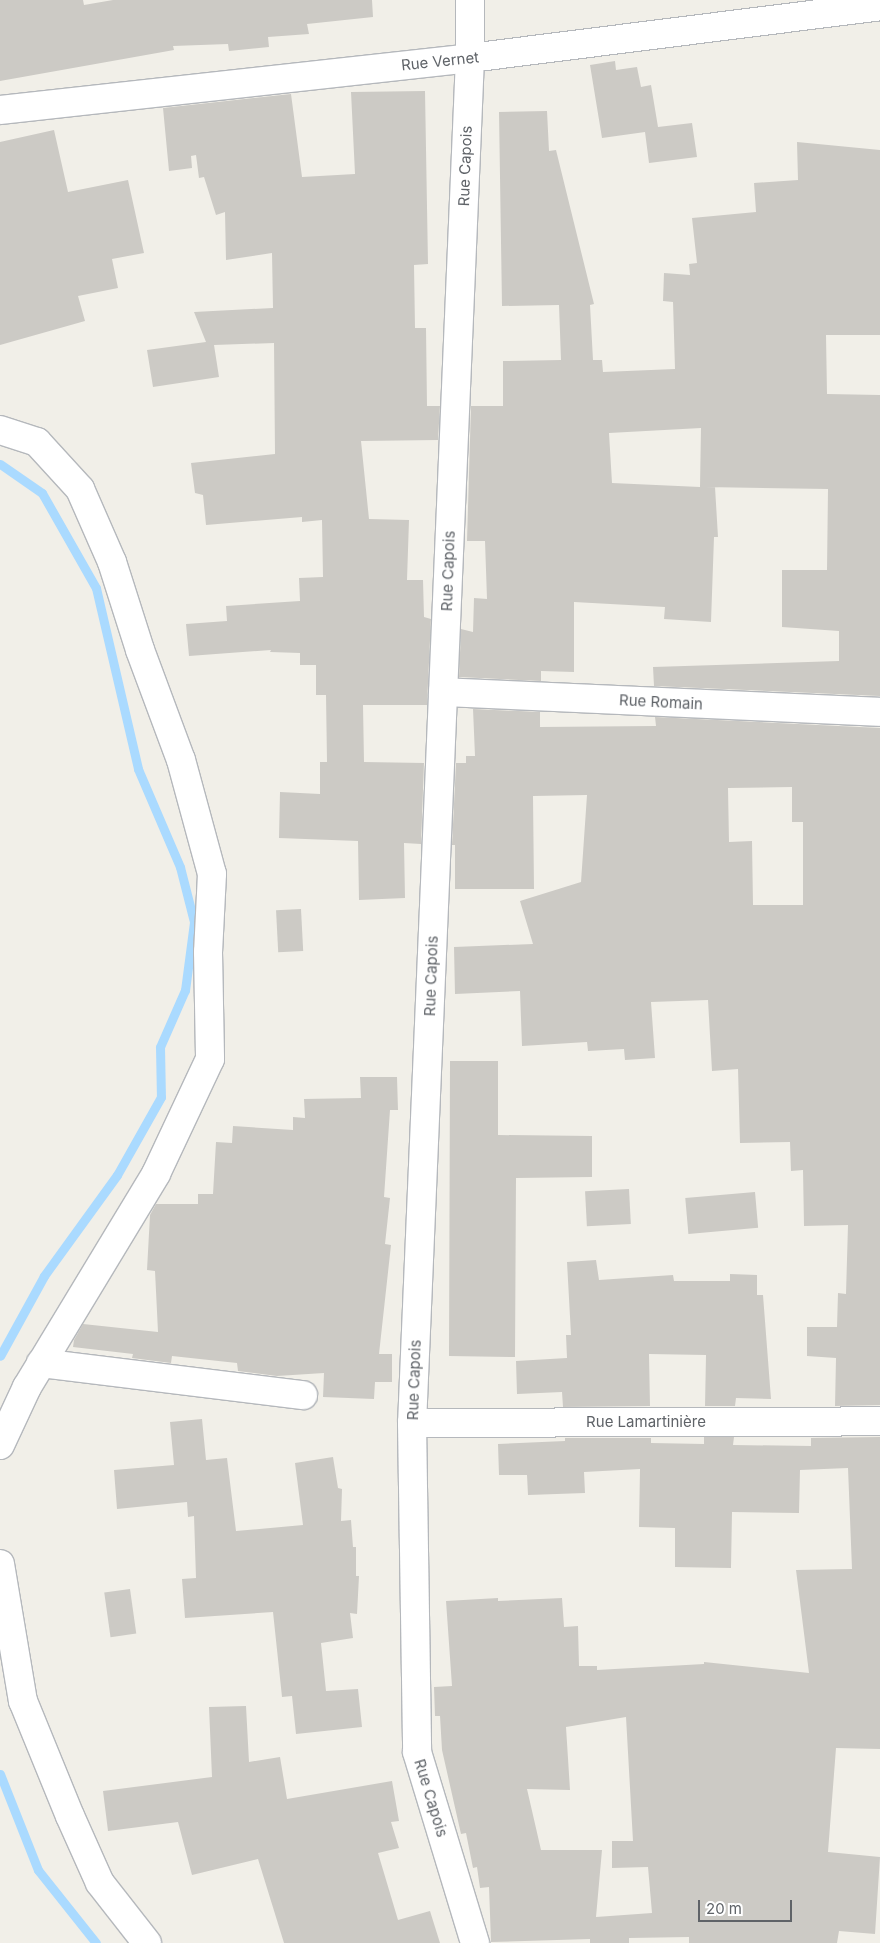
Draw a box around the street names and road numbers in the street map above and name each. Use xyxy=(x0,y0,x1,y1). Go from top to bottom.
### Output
street label: Rue Vernet xyxy=(400,48,480,74)
street label: Rue Capois xyxy=(455,125,475,207)
street label: Rue Capois xyxy=(438,530,458,612)
street label: Rue Romain xyxy=(619,691,703,713)
street label: Rue Capois xyxy=(421,935,441,1017)
street label: Rue Capois xyxy=(404,1339,424,1421)
street label: Rue Lamartinière xyxy=(586,1413,706,1431)
street label: Rue Capois xyxy=(411,1757,451,1839)

